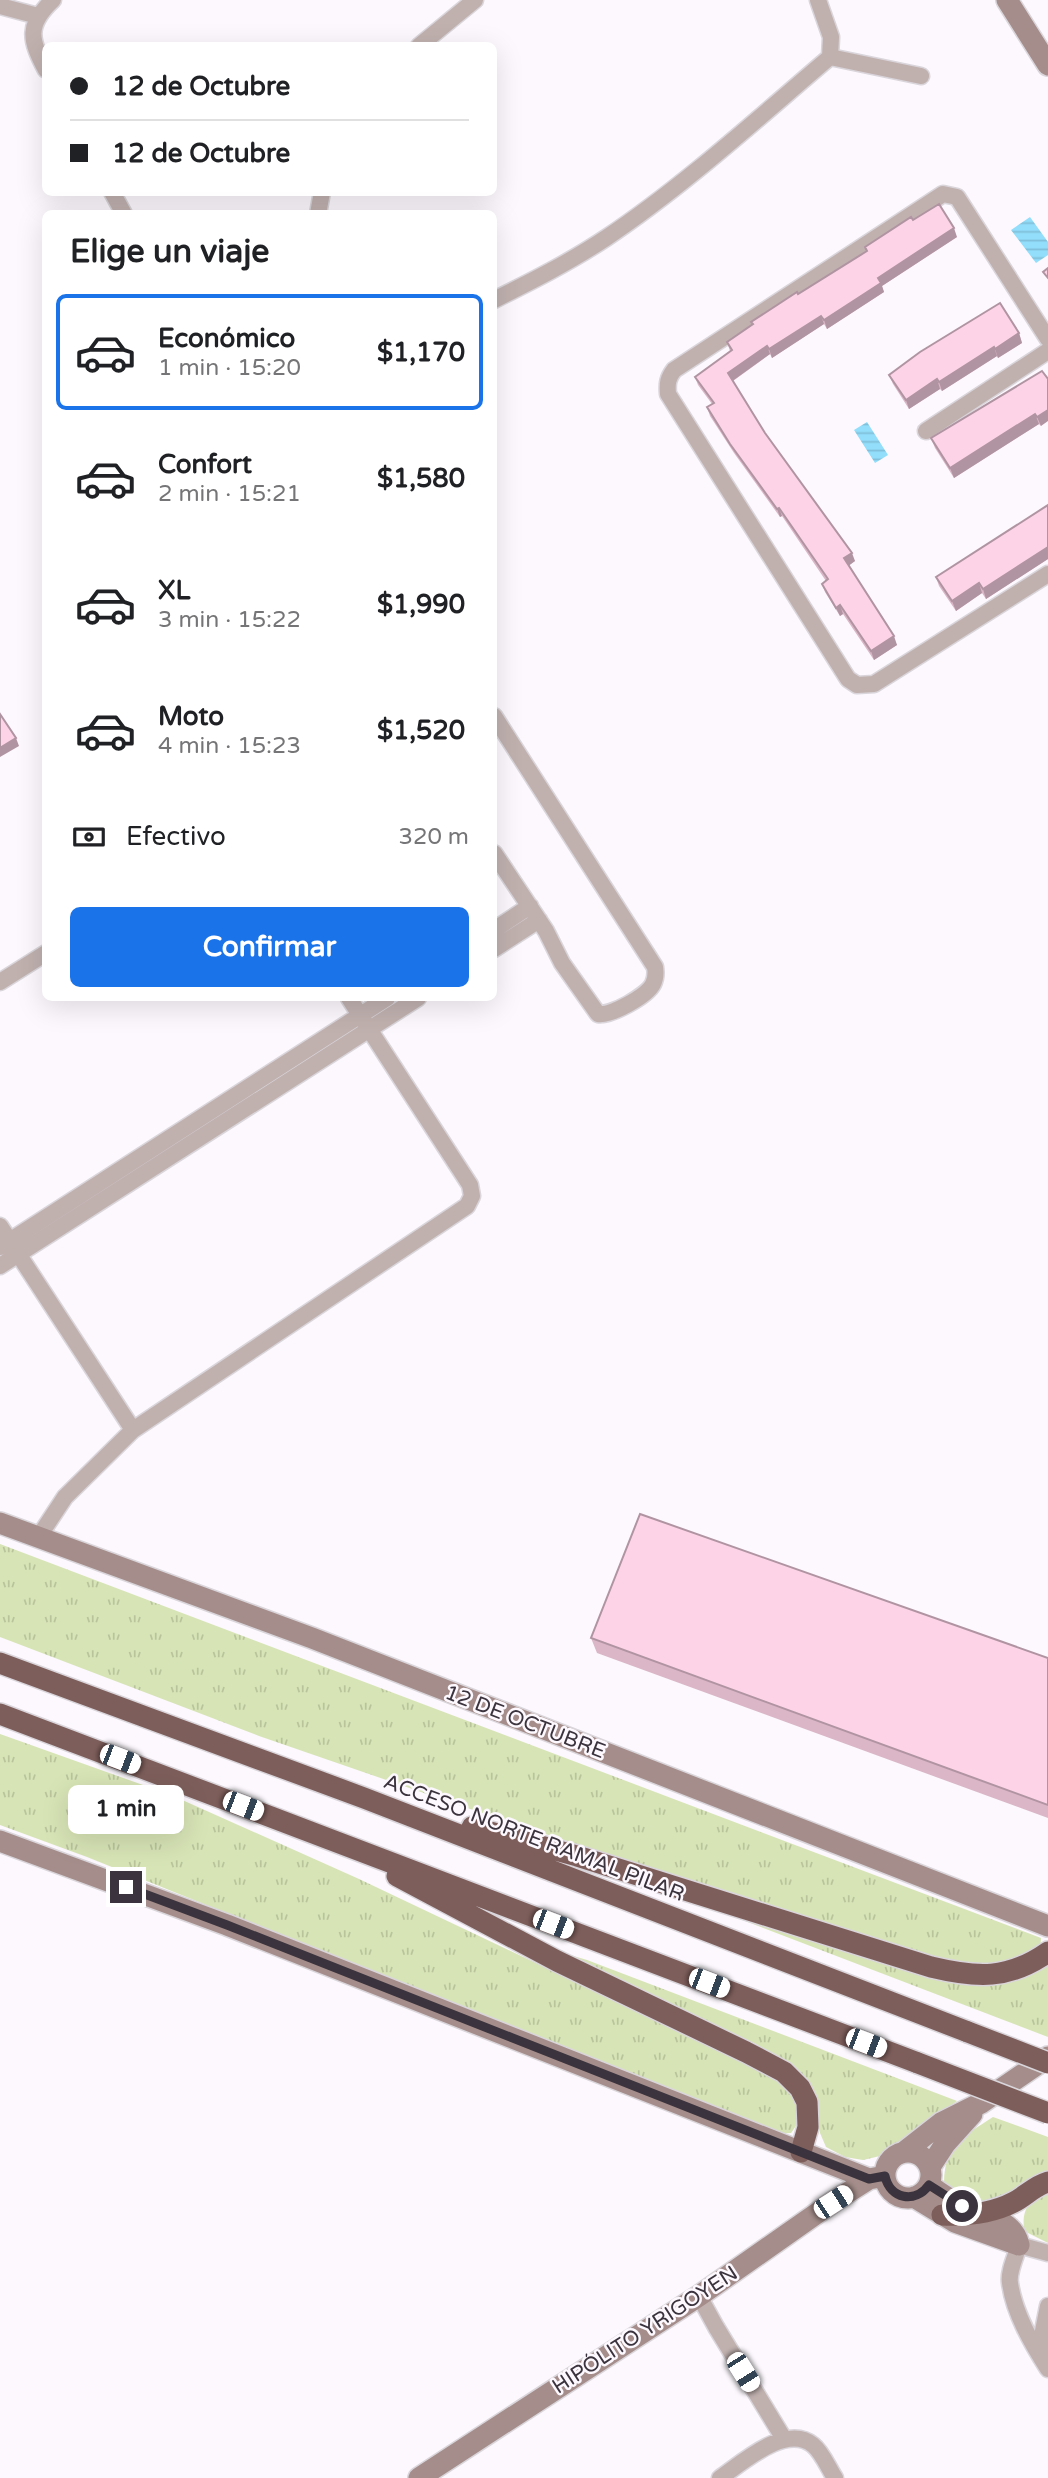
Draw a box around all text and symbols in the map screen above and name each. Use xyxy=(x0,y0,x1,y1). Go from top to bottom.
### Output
text: 12 de Octubre xyxy=(112,71,290,102)
text: 12 de Octubre xyxy=(112,138,290,169)
text: Elige un viaje xyxy=(70,233,269,271)
icon: car xyxy=(74,321,137,384)
text: Económico xyxy=(158,323,295,354)
text: $1,170 xyxy=(377,337,465,368)
text: 1 min · 15:20 xyxy=(158,354,301,382)
icon: car xyxy=(74,447,137,510)
text: Confort xyxy=(158,449,252,480)
text: $1,580 xyxy=(377,463,465,494)
text: 2 min · 15:21 xyxy=(158,480,301,508)
icon: car xyxy=(74,573,137,636)
text: XL xyxy=(158,575,190,606)
text: $1,990 xyxy=(377,589,465,620)
text: 3 min · 15:22 xyxy=(158,606,301,634)
icon: car xyxy=(74,699,137,762)
text: Moto xyxy=(158,701,224,732)
text: $1,520 xyxy=(377,715,465,746)
text: 4 min · 15:23 xyxy=(158,732,301,760)
icon: cash xyxy=(70,818,108,856)
text: Efectivo xyxy=(126,821,226,852)
text: 320 m xyxy=(399,823,469,851)
button: Confirmar xyxy=(70,907,469,987)
street label: 12 DE OCTUBRE xyxy=(441,1680,609,1764)
car xyxy=(97,1742,144,1776)
street label: ACCESO NORTE RAMAL PILAR xyxy=(380,1769,688,1907)
callout: 1 min xyxy=(68,1786,184,1834)
car xyxy=(220,1789,267,1823)
text: 1 min xyxy=(95,1795,157,1823)
route end xyxy=(110,1871,142,1903)
car xyxy=(530,1907,577,1941)
car xyxy=(686,1966,733,2000)
car xyxy=(843,2026,890,2060)
car xyxy=(810,2182,857,2222)
route start xyxy=(946,2190,978,2222)
street label: HIPÓLITO YRIGOYEN xyxy=(548,2261,742,2399)
car xyxy=(723,2349,764,2395)

